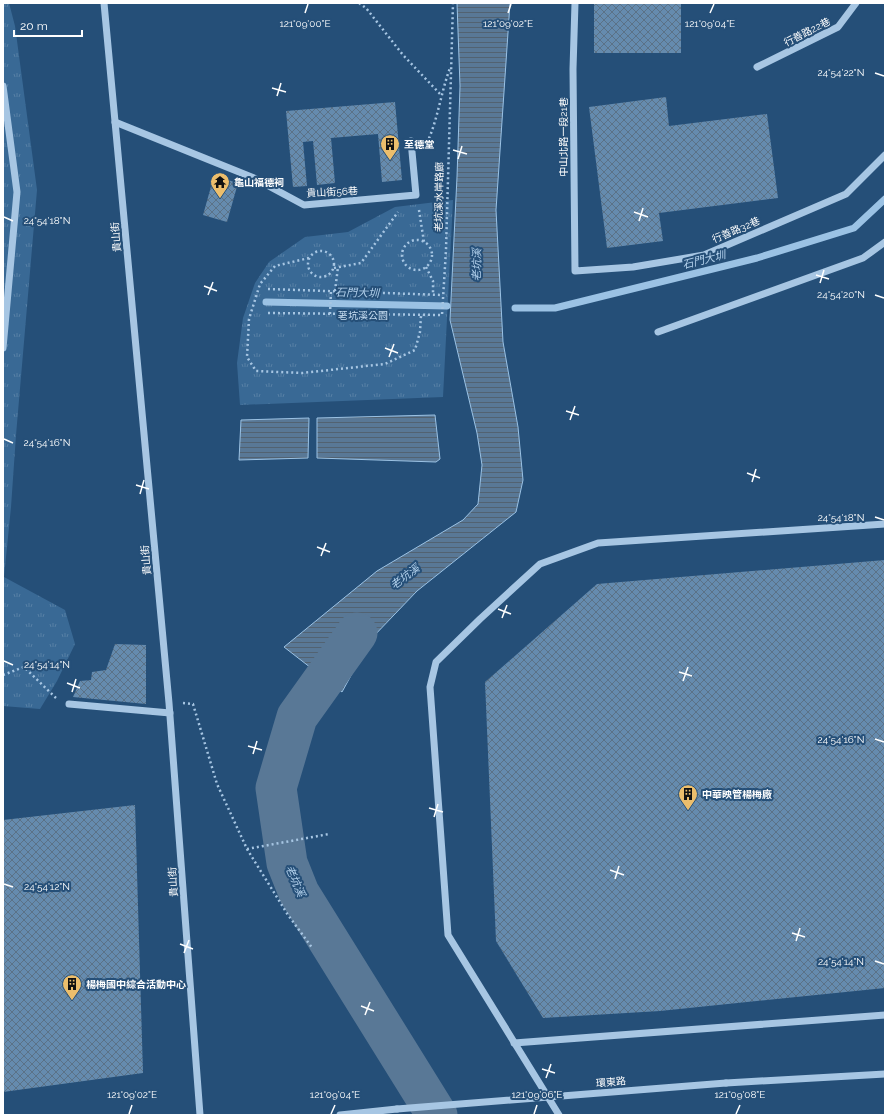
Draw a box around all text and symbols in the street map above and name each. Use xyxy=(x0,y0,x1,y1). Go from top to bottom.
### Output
scale bar xyxy=(14,12,82,38)
street label: 行善路22巷 xyxy=(782,16,832,48)
text: 121°09'00"E xyxy=(280,18,330,29)
text: 121°09'02"E xyxy=(483,18,533,29)
text: 121°09'04"E xyxy=(685,18,735,29)
text: 20 m xyxy=(20,19,48,33)
text: 24°54'22"N xyxy=(818,67,864,78)
street label: 中山北路一段21巷 xyxy=(558,97,569,177)
building icon: 至德堂 xyxy=(379,133,401,161)
place label: 至德堂 xyxy=(404,139,434,150)
street label: 老坑溪水岸路廊 xyxy=(433,162,445,232)
temple icon: 龜山福德祠 xyxy=(209,171,231,199)
place label: 龜山福德祠 xyxy=(234,177,284,188)
street label: 貴山街56巷 xyxy=(306,185,358,199)
text: 24°54'18"N xyxy=(24,215,70,226)
street label: 行善路32巷 xyxy=(711,215,761,245)
street label: 貴山街 xyxy=(109,222,123,252)
water label: 老坑溪 xyxy=(470,246,484,282)
water label: 石門大圳 xyxy=(681,248,729,272)
water label: 石門大圳 xyxy=(335,286,381,300)
text: 24°54'20"N xyxy=(817,289,865,300)
park label: 荖坑溪公園 xyxy=(338,310,388,321)
text: 24°54'16"N xyxy=(24,437,70,448)
text: 24°54'18"N xyxy=(818,512,864,523)
street label: 貴山街 xyxy=(139,545,153,575)
water label: 老坑溪 xyxy=(388,561,424,592)
text: 24°54'14"N xyxy=(24,659,70,670)
text: 24°54'16"N xyxy=(818,734,864,745)
building icon: 中華映管楊梅廠 xyxy=(677,783,699,811)
place label: 中華映管楊梅廠 xyxy=(702,789,772,800)
water label: 老坑溪 xyxy=(283,863,308,901)
street label: 貴山街 xyxy=(166,867,180,897)
text: 24°54'12"N xyxy=(24,881,70,892)
text: 24°54'14"N xyxy=(818,956,864,967)
building icon: 楊梅國中綜合活動中心 xyxy=(61,973,83,1001)
place label: 楊梅國中綜合活動中心 xyxy=(86,979,186,990)
street label: 環東路 xyxy=(596,1075,626,1089)
text: 121°09'02"E xyxy=(107,1089,157,1100)
text: 121°09'04"E xyxy=(310,1089,360,1100)
text: 121°09'06"E xyxy=(512,1089,562,1100)
text: 121°09'08"E xyxy=(715,1089,765,1100)

